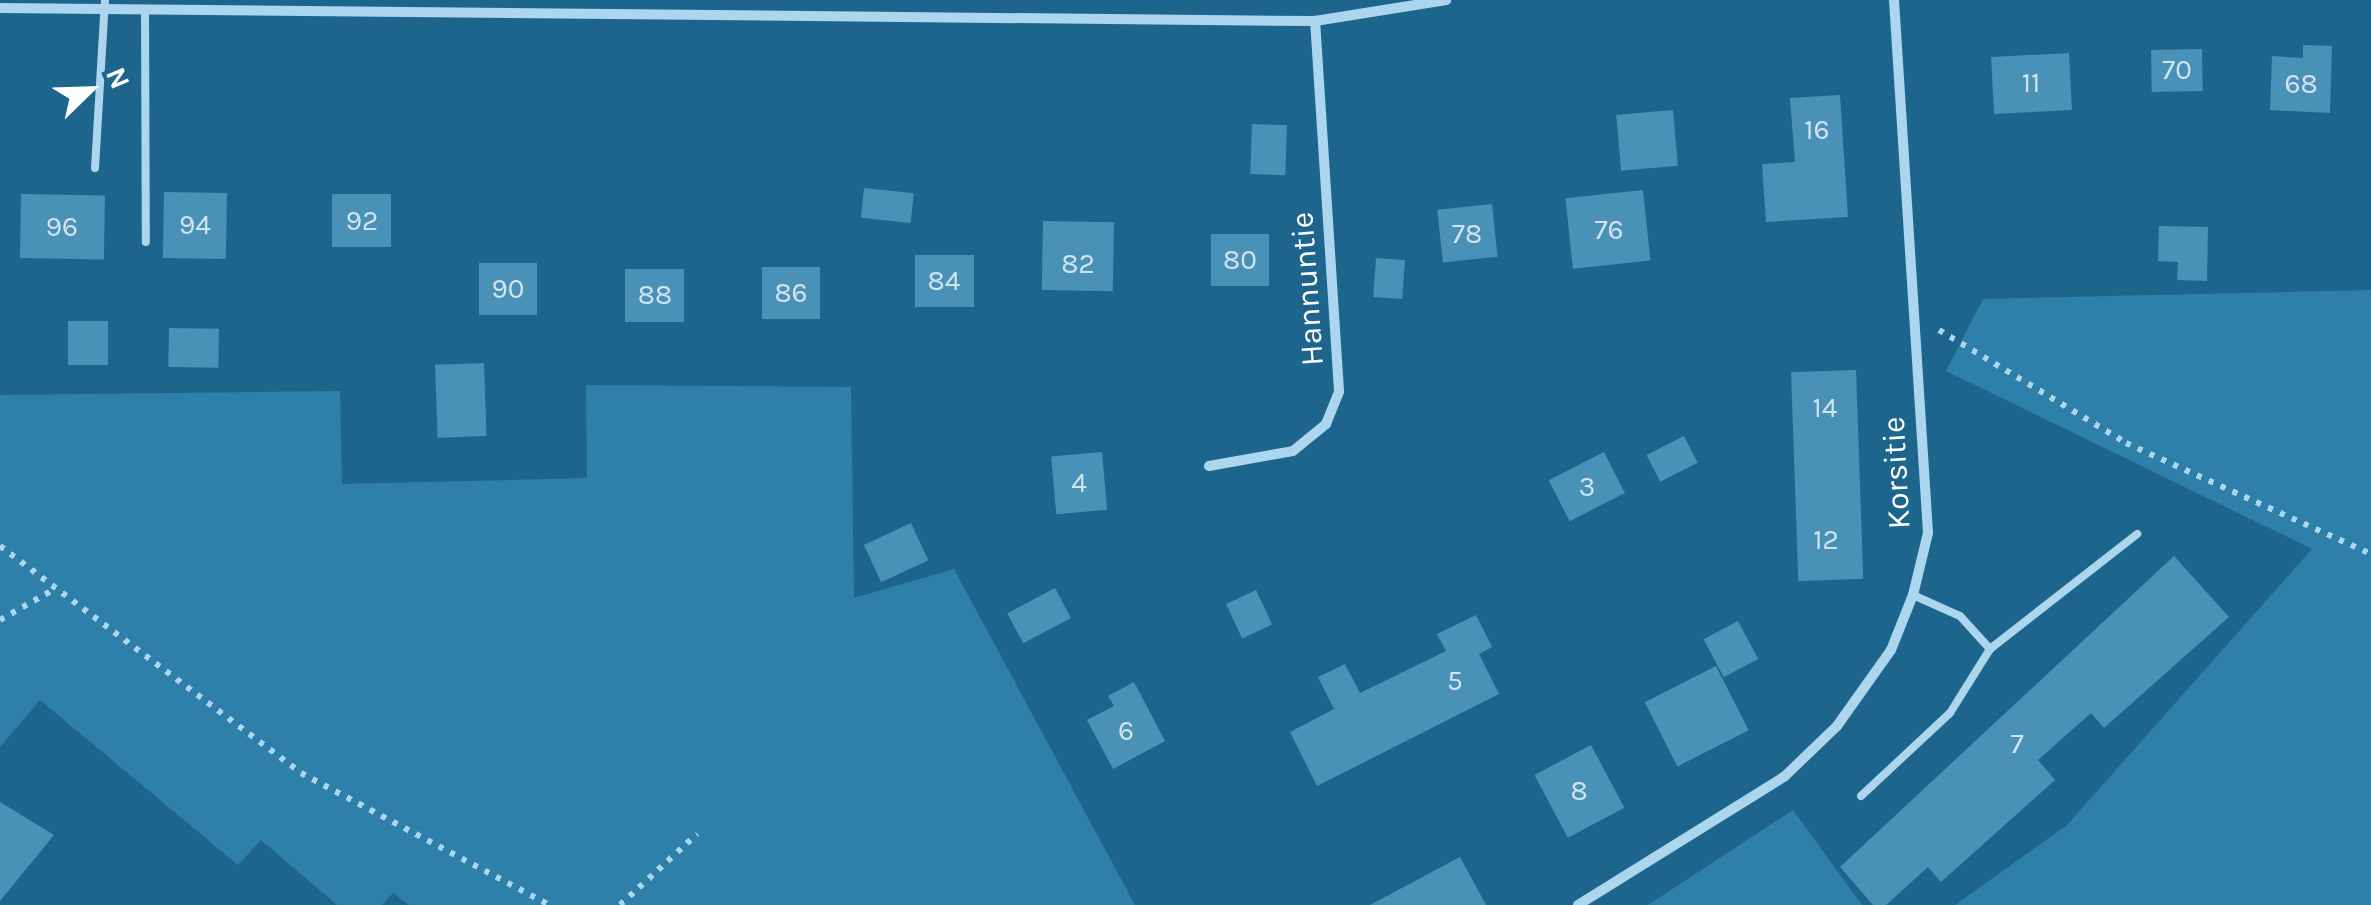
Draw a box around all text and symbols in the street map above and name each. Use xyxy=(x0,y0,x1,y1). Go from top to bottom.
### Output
north arrow xyxy=(40,40,140,140)
house number: 70 xyxy=(2162,53,2192,87)
text: N xyxy=(99,62,137,94)
house number: 11 xyxy=(2022,66,2040,100)
house number: 68 xyxy=(2284,67,2318,101)
house number: 16 xyxy=(1804,113,1830,147)
house number: 92 xyxy=(346,204,378,238)
house number: 94 xyxy=(179,208,211,242)
house number: 96 xyxy=(46,210,78,244)
street label: Hannuntie xyxy=(1283,211,1333,367)
house number: 76 xyxy=(1594,213,1624,247)
house number: 78 xyxy=(1452,217,1482,251)
house number: 80 xyxy=(1223,243,1257,277)
house number: 82 xyxy=(1061,247,1095,281)
house number: 84 xyxy=(928,264,960,298)
house number: 90 xyxy=(492,272,524,306)
house number: 86 xyxy=(774,276,808,310)
house number: 88 xyxy=(638,278,672,312)
house number: 14 xyxy=(1813,391,1837,425)
street label: Korsitie xyxy=(1875,416,1919,530)
house number: 4 xyxy=(1071,466,1087,500)
house number: 3 xyxy=(1579,470,1595,504)
house number: 12 xyxy=(1813,523,1839,557)
house number: 5 xyxy=(1447,664,1463,698)
house number: 6 xyxy=(1118,714,1134,748)
house number: 7 xyxy=(2010,727,2024,761)
house number: 8 xyxy=(1570,774,1588,808)

